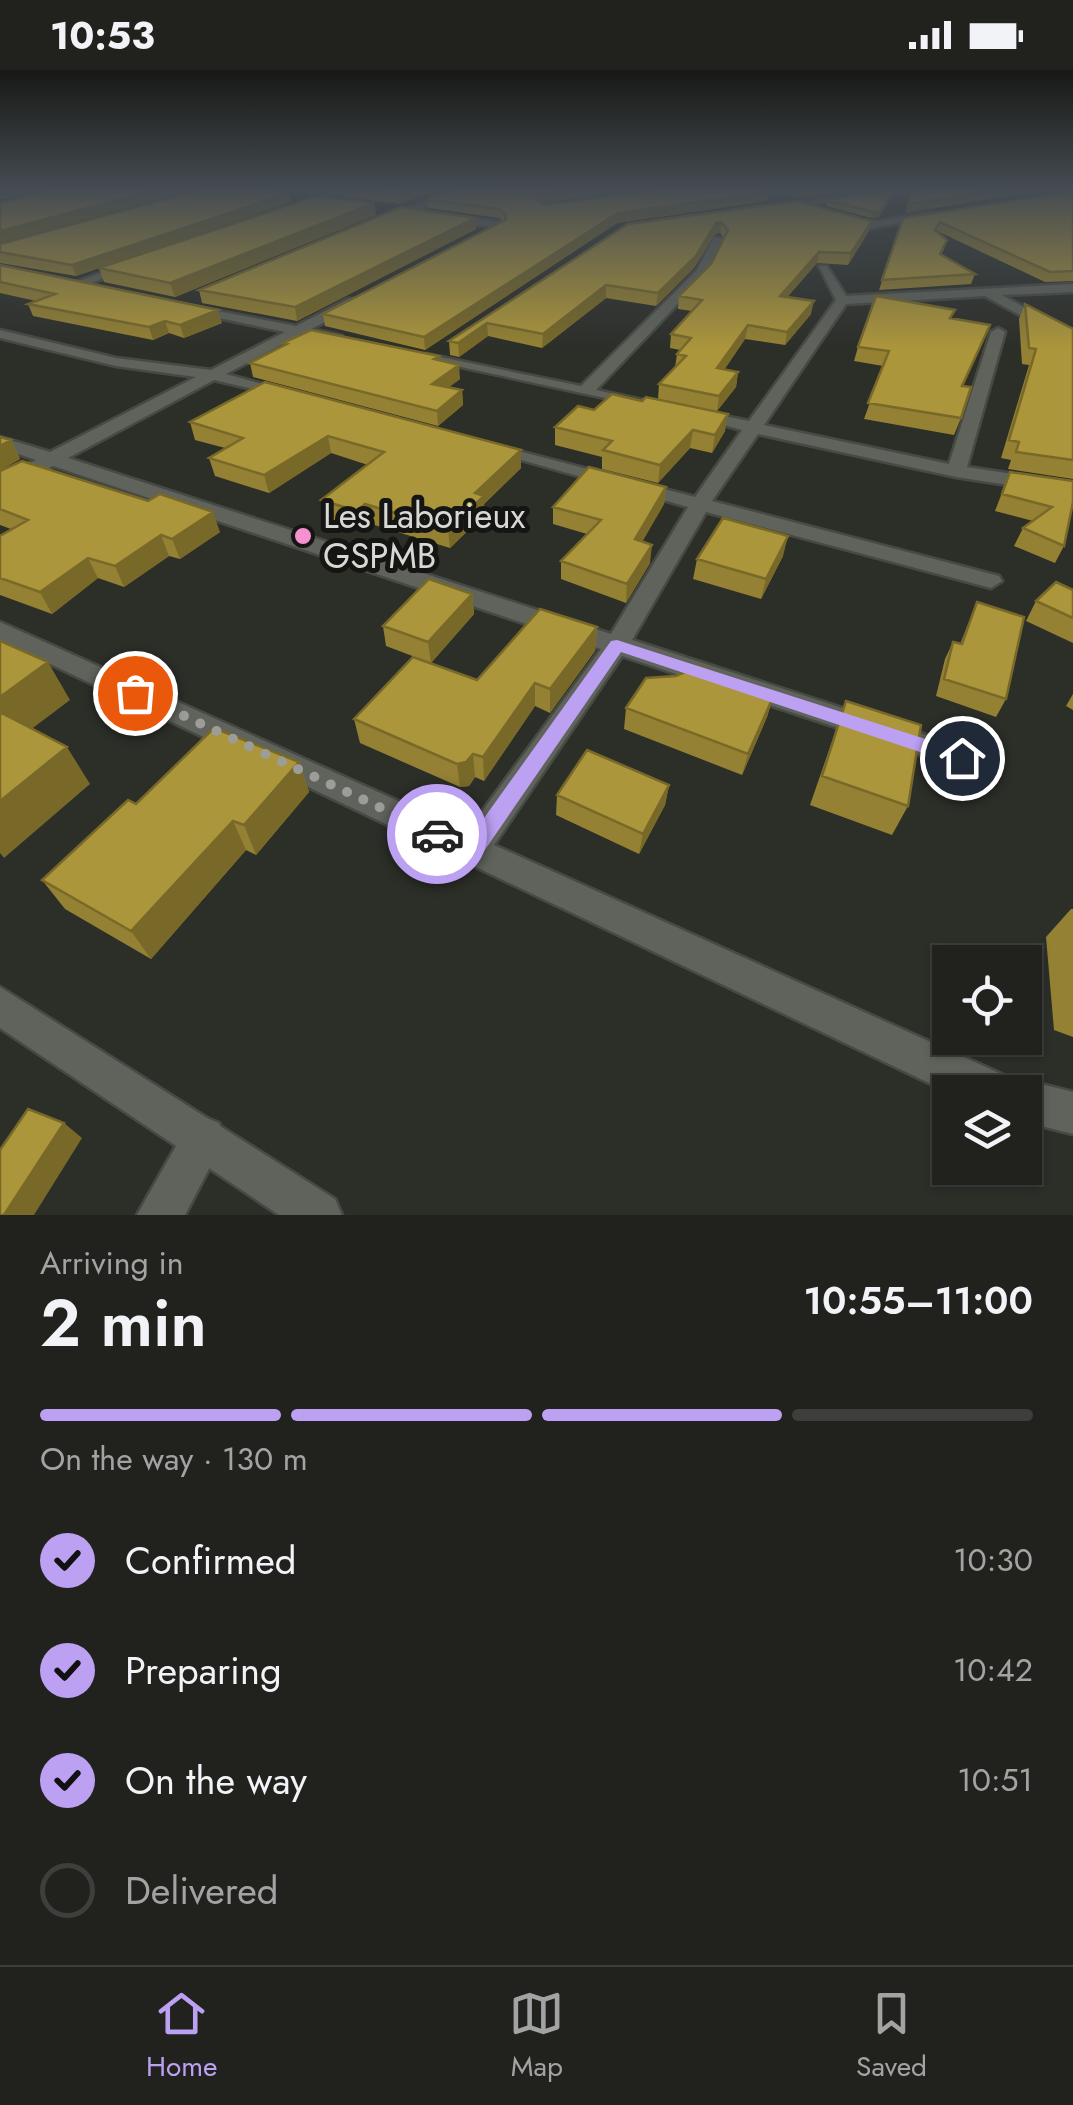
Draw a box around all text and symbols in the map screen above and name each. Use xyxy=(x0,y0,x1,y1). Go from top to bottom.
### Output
text: 10:53 xyxy=(50,8,155,63)
place label: Les Laborieux GSPMB xyxy=(323,491,526,581)
marker: Les Laborieux GSPMB xyxy=(292,525,314,547)
pin xyxy=(93,651,178,736)
icon: bag xyxy=(108,666,163,721)
pin xyxy=(920,716,1005,801)
icon: home xyxy=(935,731,990,786)
courier xyxy=(387,784,487,884)
icon: car xyxy=(410,807,465,862)
map controls xyxy=(932,945,1042,1185)
button: locate xyxy=(932,945,1042,1055)
button: layers xyxy=(932,1075,1042,1185)
text: Arriving in xyxy=(40,1240,184,1286)
text: 10:55–11:00 xyxy=(803,1273,1033,1328)
text: 2 min xyxy=(40,1276,207,1370)
text: On the way · 130 m xyxy=(40,1436,308,1482)
icon: check xyxy=(40,1533,95,1588)
text: Confirmed xyxy=(125,1533,296,1588)
text: 10:30 xyxy=(953,1537,1033,1583)
icon: check xyxy=(40,1643,95,1698)
text: Preparing xyxy=(125,1643,282,1698)
text: 10:42 xyxy=(953,1647,1033,1693)
icon: check xyxy=(40,1753,95,1808)
text: On the way xyxy=(125,1753,307,1808)
text: 10:51 xyxy=(957,1757,1033,1803)
text: Delivered xyxy=(125,1863,278,1918)
tab: Home xyxy=(146,1986,217,2087)
tab: Map xyxy=(509,1986,564,2087)
tab: Saved xyxy=(856,1986,927,2087)

